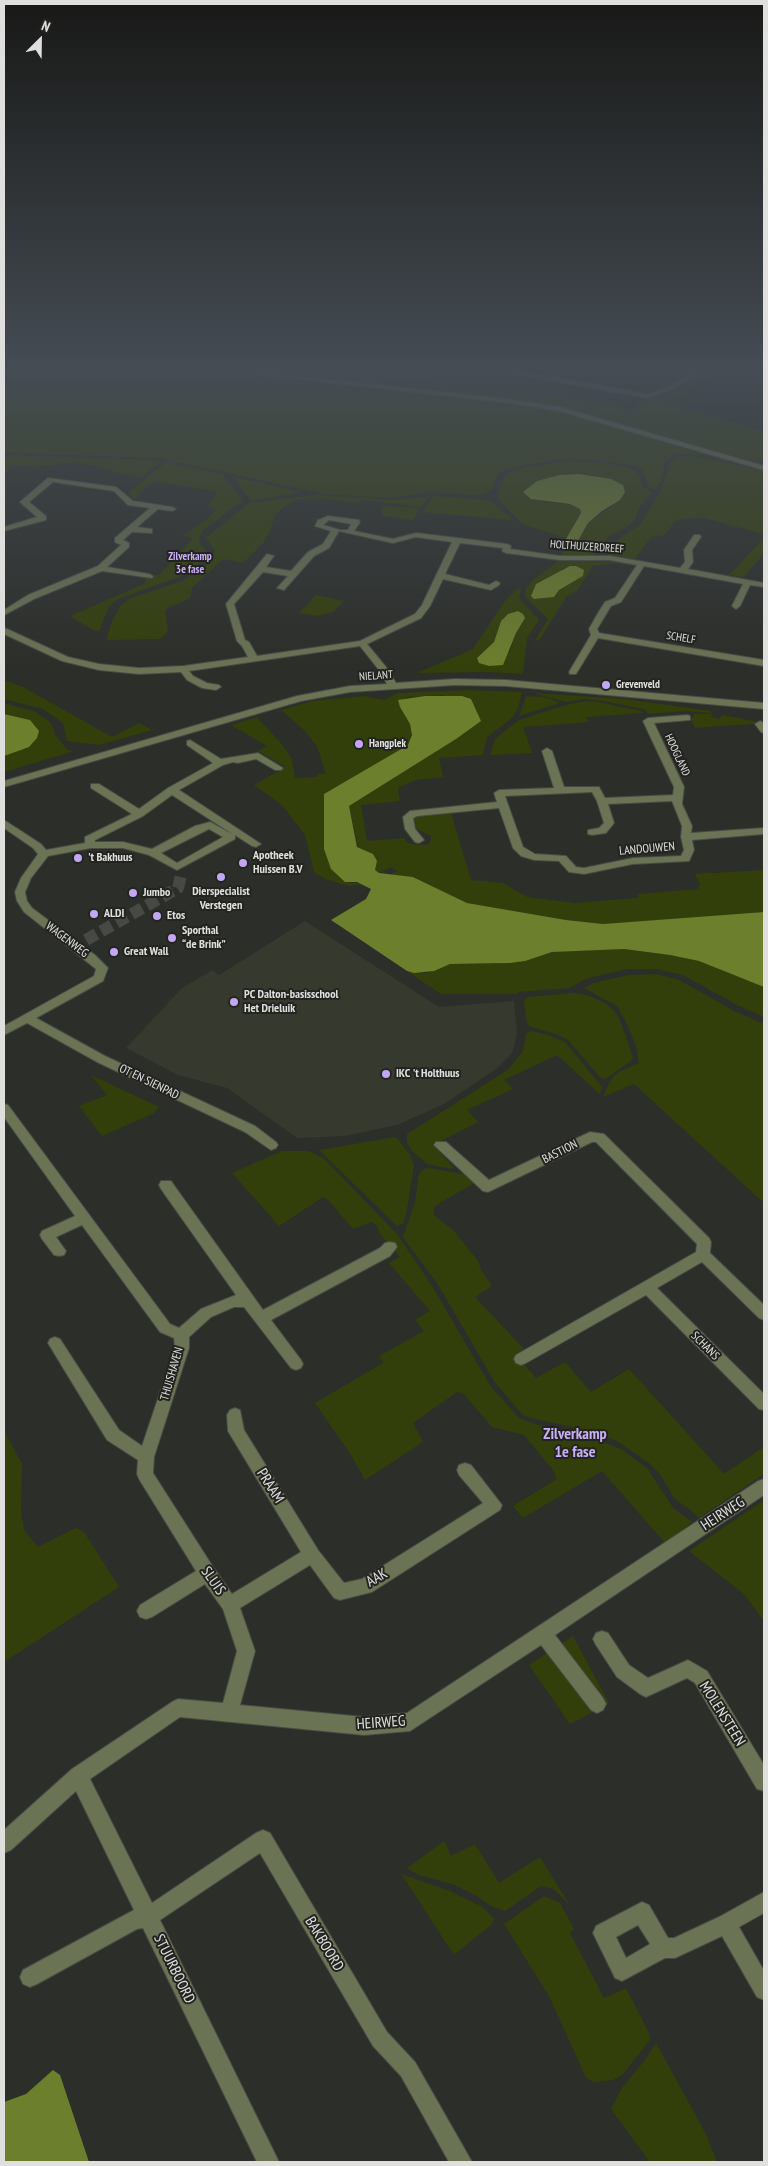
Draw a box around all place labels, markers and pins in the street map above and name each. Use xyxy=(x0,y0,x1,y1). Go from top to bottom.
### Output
place label: Grevenveld xyxy=(616,678,660,692)
marker: Grevenveld xyxy=(600,679,612,691)
place label: Hangplek xyxy=(369,737,406,751)
marker: Hangplek xyxy=(353,738,365,750)
place label: Apotheek Huissen B.V xyxy=(253,849,303,877)
place label: 't Bakhuus xyxy=(88,851,133,865)
marker: 't Bakhuus xyxy=(72,852,84,864)
marker: Apotheek Huissen B.V xyxy=(237,857,249,869)
marker: Dierspecialist Verstegen xyxy=(215,871,227,883)
place label: Dierspecialist Verstegen xyxy=(192,885,250,913)
place label: Jumbo xyxy=(143,886,170,900)
marker: Jumbo xyxy=(127,887,139,899)
place label: ALDI xyxy=(104,907,124,921)
marker: ALDI xyxy=(88,908,100,920)
place label: Etos xyxy=(167,909,185,923)
marker: Etos xyxy=(151,910,163,922)
place label: Sporthal “de Brink” xyxy=(182,924,226,952)
marker: Sporthal “de Brink” xyxy=(166,932,178,944)
place label: Great Wall xyxy=(124,945,168,959)
marker: Great Wall xyxy=(108,946,120,958)
place label: PC Dalton-basisschool Het Drieluik xyxy=(244,988,338,1016)
marker: PC Dalton-basisschool Het Drieluik xyxy=(228,996,240,1008)
place label: IKC 't Holthuus xyxy=(396,1067,460,1081)
marker: IKC 't Holthuus xyxy=(380,1068,392,1080)

